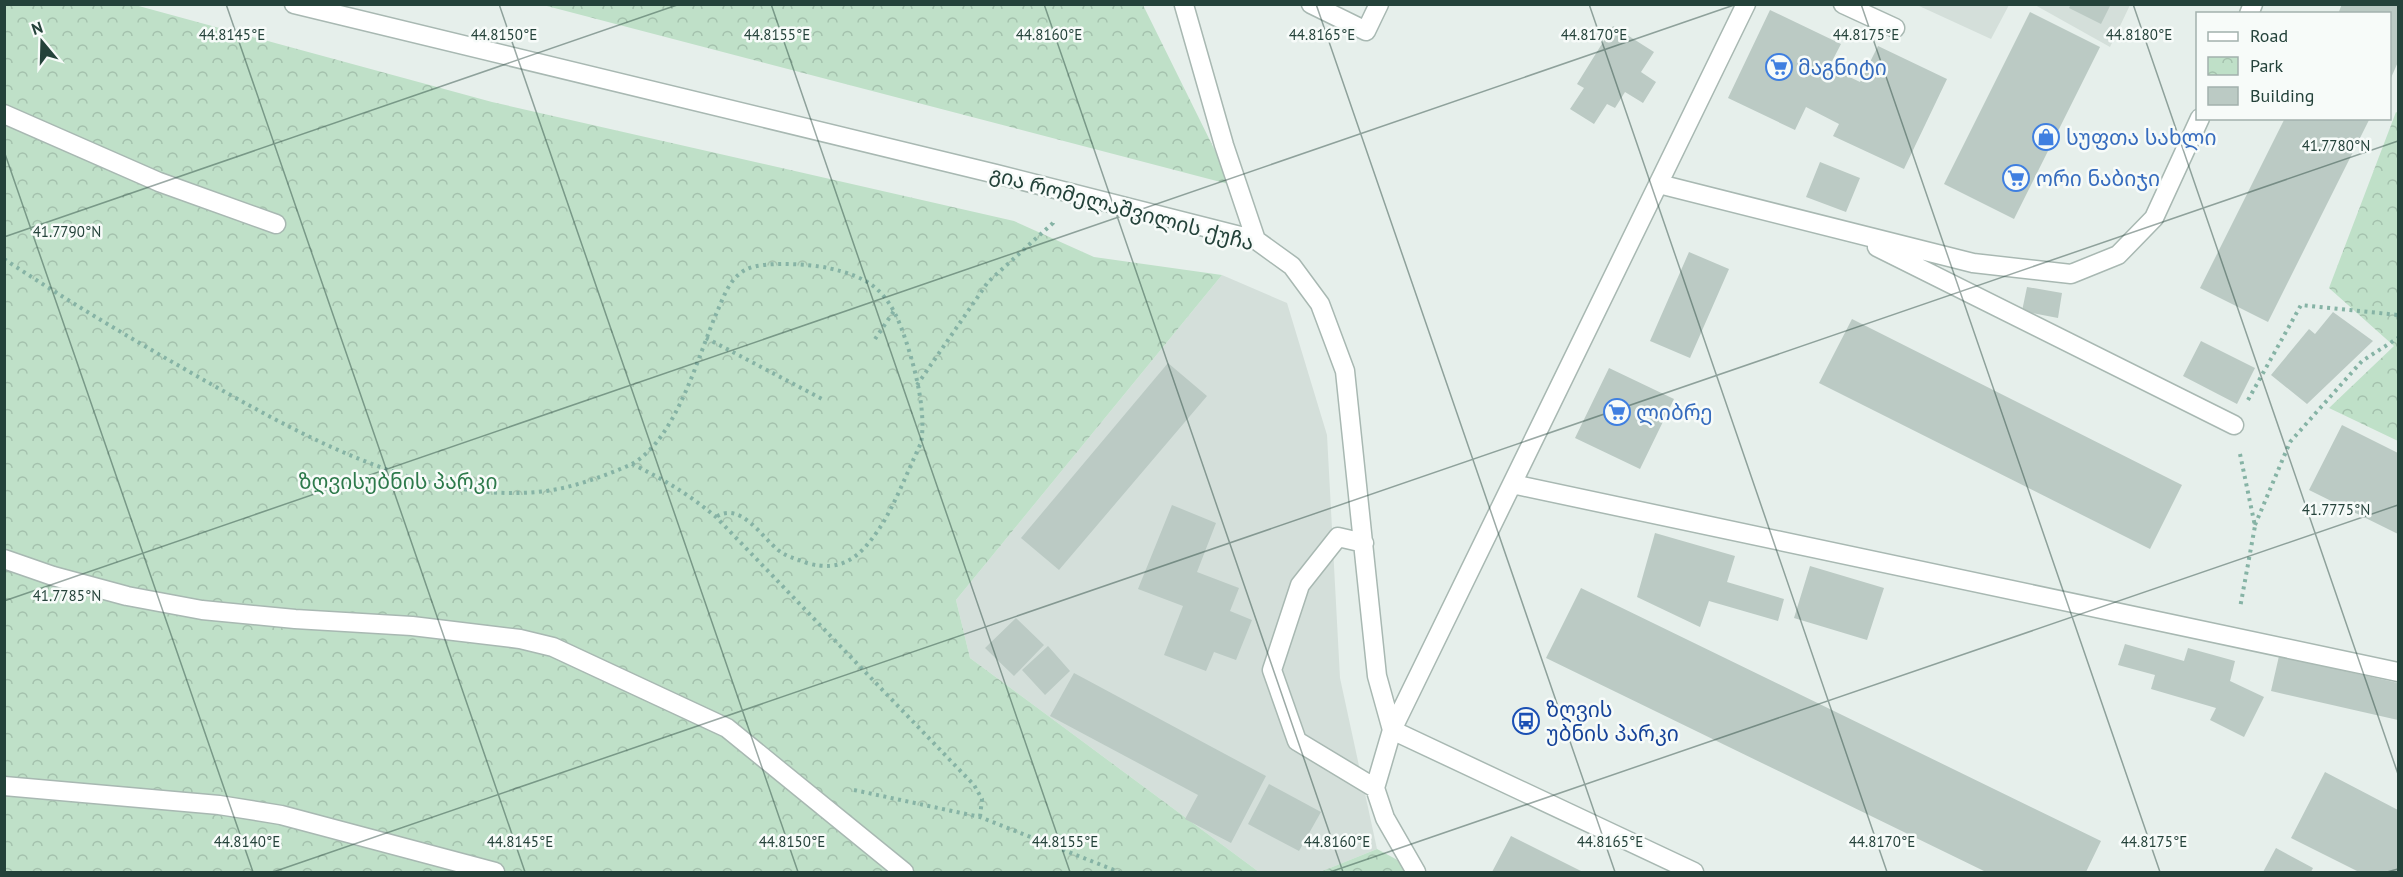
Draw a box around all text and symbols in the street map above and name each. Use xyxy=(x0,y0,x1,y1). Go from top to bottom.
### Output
north arrow xyxy=(12,12,72,72)
legend xyxy=(2196,12,2391,120)
text: N xyxy=(29,17,45,39)
text: Road xyxy=(2250,24,2288,47)
text: 44.8145°E xyxy=(199,25,265,44)
text: 44.8150°E xyxy=(471,25,537,44)
text: 44.8155°E xyxy=(744,25,810,44)
text: 44.8160°E xyxy=(1016,25,1082,44)
text: 44.8165°E xyxy=(1289,25,1355,44)
text: 44.8170°E xyxy=(1561,25,1627,44)
text: 44.8175°E xyxy=(1833,25,1899,44)
text: 44.8180°E xyxy=(2106,25,2172,44)
supermarket icon: მაგნიტი xyxy=(1764,52,1794,82)
place label: მაგნიტი xyxy=(1798,54,1887,81)
text: Park xyxy=(2250,54,2283,77)
text: Building xyxy=(2250,84,2314,107)
shop icon: სუფთა სახლი xyxy=(2031,122,2061,152)
place label: სუფთა სახლი xyxy=(2066,124,2217,151)
text: 41.7780°N xyxy=(2302,136,2370,155)
street label: გია რომელაშვილის ქუჩა xyxy=(987,160,1257,256)
supermarket icon: ორი ნაბიჯი xyxy=(2001,163,2031,193)
place label: ორი ნაბიჯი xyxy=(2036,165,2160,192)
text: 41.7790°N xyxy=(33,222,101,241)
supermarket icon: ლიბრე xyxy=(1602,397,1632,427)
place label: ლიბრე xyxy=(1636,399,1713,426)
park label: ზღვისუბნის პარკი xyxy=(299,468,497,495)
text: 41.7775°N xyxy=(2302,500,2370,519)
text: 41.7785°N xyxy=(33,586,101,605)
place label: ზღვის უბნის პარკი xyxy=(1546,696,1679,747)
bus stop icon: ზღვის უბნის პარკი xyxy=(1511,706,1541,736)
text: 44.8140°E xyxy=(214,832,280,851)
text: 44.8145°E xyxy=(487,832,553,851)
text: 44.8150°E xyxy=(759,832,825,851)
text: 44.8155°E xyxy=(1032,832,1098,851)
text: 44.8160°E xyxy=(1304,832,1370,851)
text: 44.8165°E xyxy=(1577,832,1643,851)
text: 44.8170°E xyxy=(1849,832,1915,851)
text: 44.8175°E xyxy=(2121,832,2187,851)

